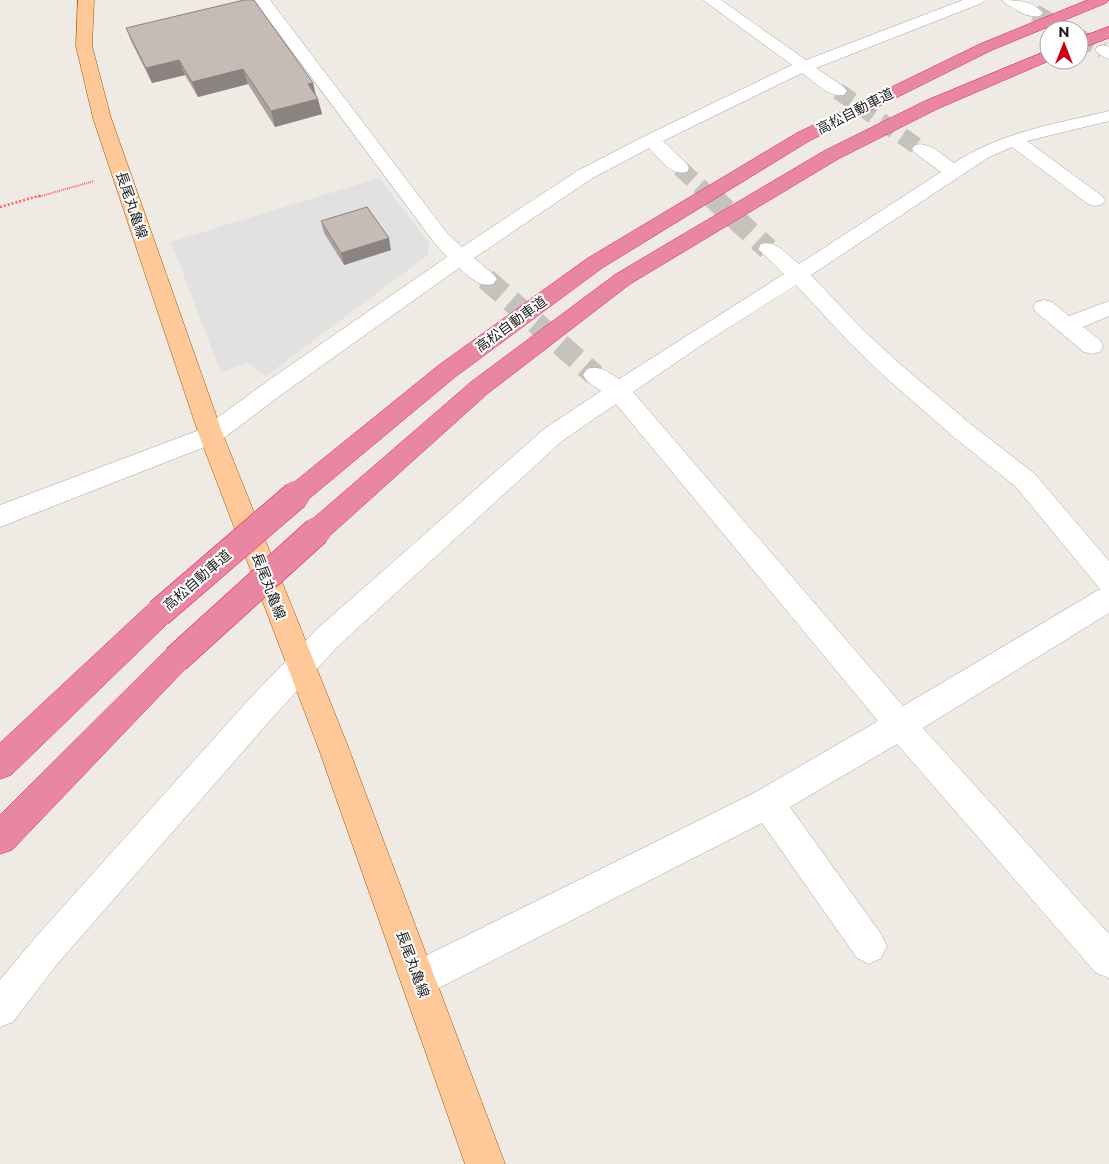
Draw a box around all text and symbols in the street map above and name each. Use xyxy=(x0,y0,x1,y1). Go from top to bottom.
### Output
north arrow xyxy=(1039,20,1089,70)
text: N xyxy=(1058,23,1070,41)
street label: 高松自動車道 xyxy=(813,84,897,138)
street label: 長尾丸亀線 xyxy=(112,169,152,241)
street label: 高松自動車道 xyxy=(472,292,550,356)
street label: 高松自動車道 xyxy=(159,546,235,614)
street label: 長尾丸亀線 xyxy=(248,550,290,622)
street label: 長尾丸亀線 xyxy=(393,928,433,1000)

